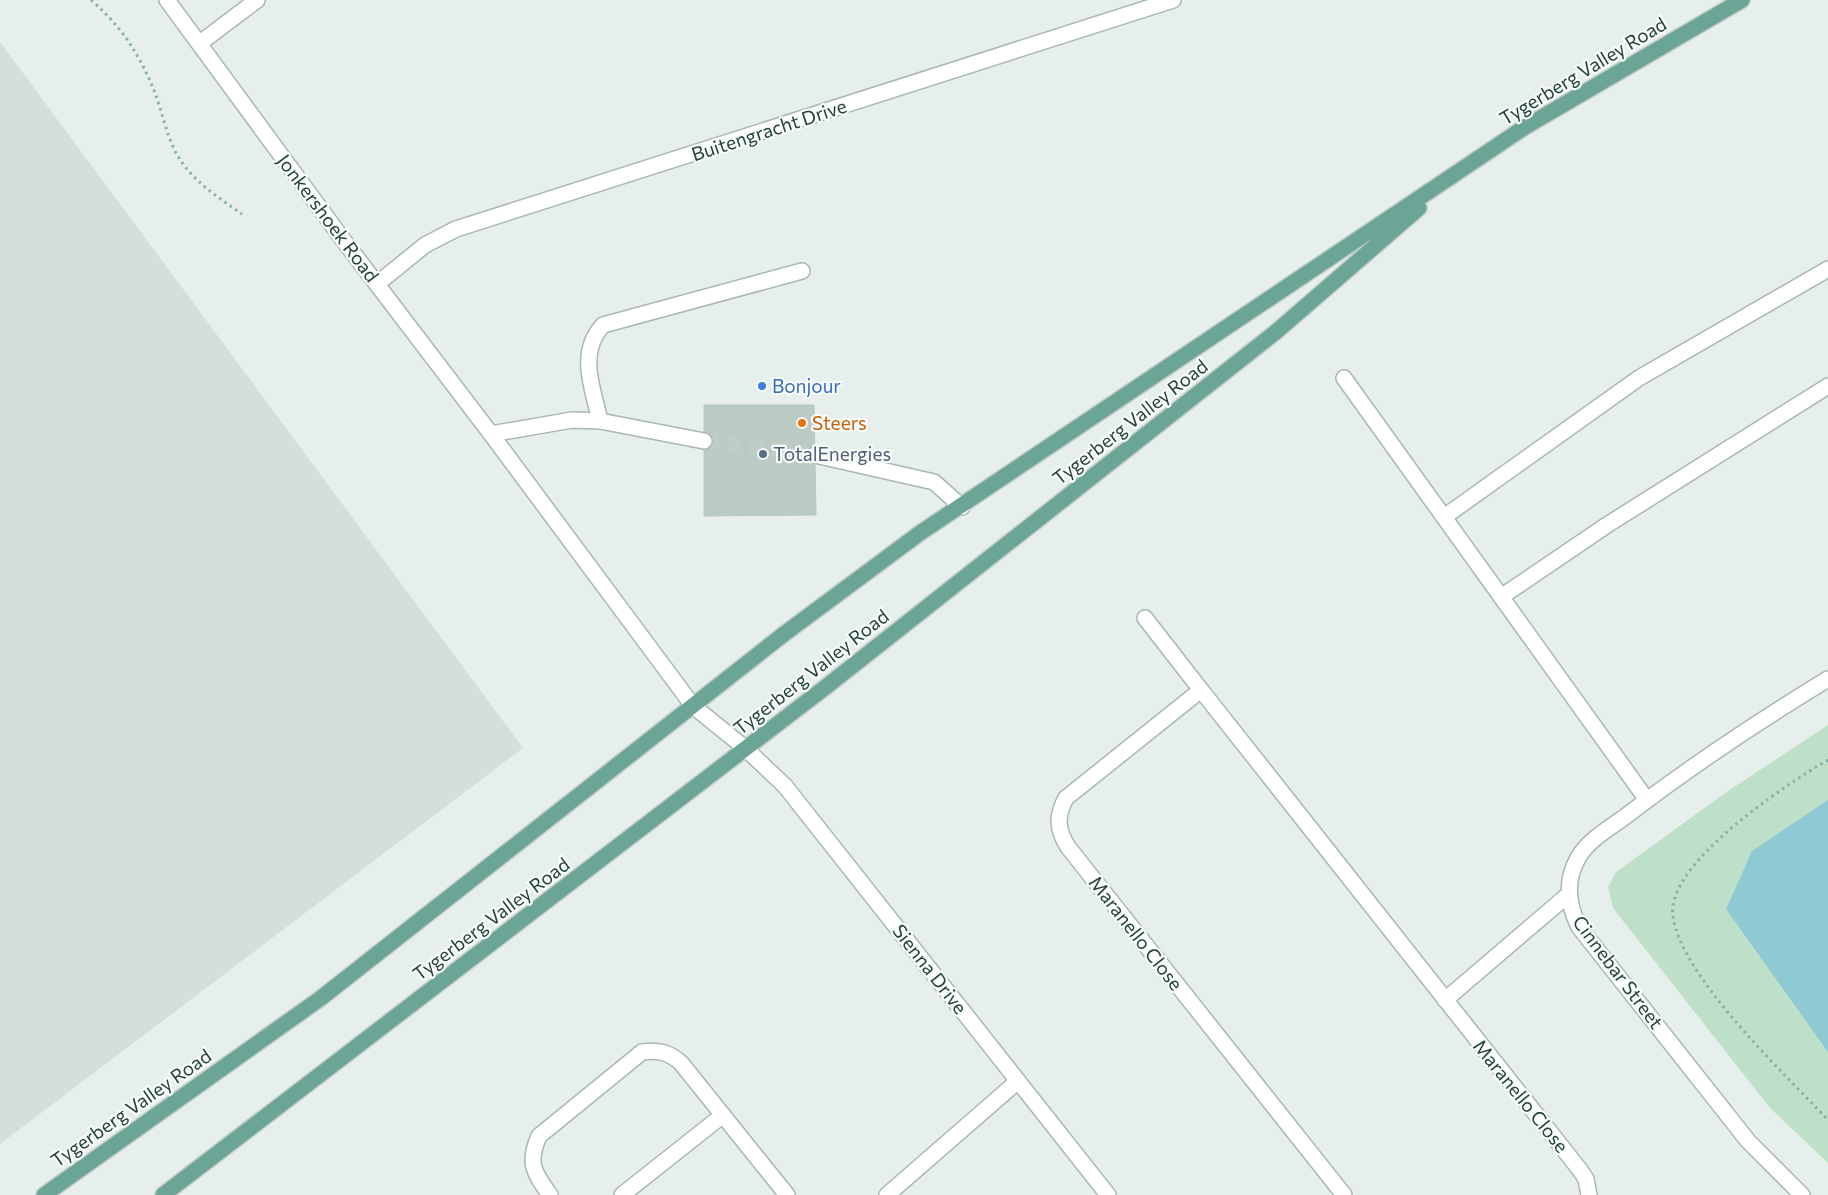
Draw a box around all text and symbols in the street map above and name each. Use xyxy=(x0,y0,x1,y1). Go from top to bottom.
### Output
street label: Tygerberg Valley Road xyxy=(1495,12,1670,129)
street label: Buitengracht Drive xyxy=(688,94,849,165)
street label: Jonkershoek Road xyxy=(273,149,384,286)
street label: Tygerberg Valley Road xyxy=(1048,354,1212,489)
place label: Bonjour xyxy=(772,374,841,397)
marker: Bonjour xyxy=(756,380,768,392)
place label: Steers xyxy=(812,411,867,434)
marker: Steers xyxy=(796,417,808,429)
place label: TotalEnergies xyxy=(773,442,891,465)
marker: TotalEnergies xyxy=(757,448,769,460)
street label: Tygerberg Valley Road xyxy=(729,604,893,739)
street label: Tygerberg Valley Road xyxy=(408,852,574,985)
street label: Maranello Close xyxy=(1085,871,1188,994)
street label: Cinnebar Street xyxy=(1568,911,1669,1033)
street label: Sienna Drive xyxy=(888,919,972,1018)
street label: Maranello Close xyxy=(1469,1035,1574,1157)
street label: Tygerberg Valley Road xyxy=(46,1044,215,1172)

